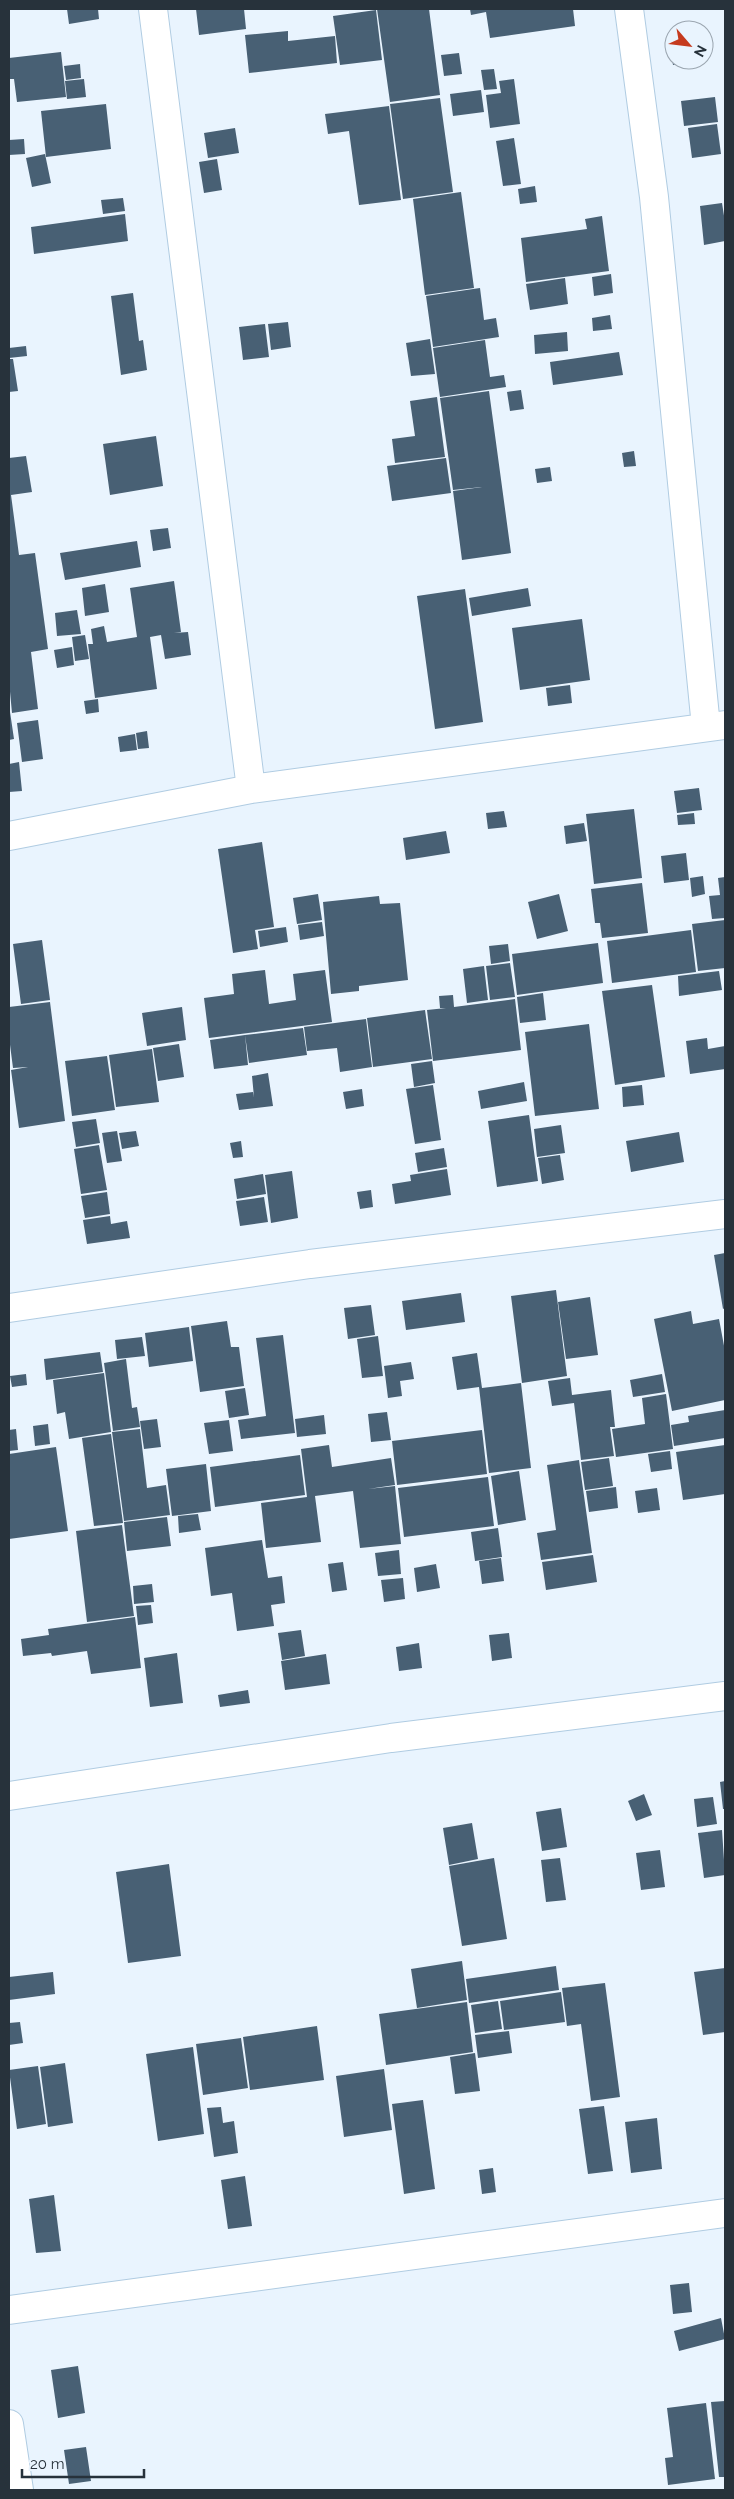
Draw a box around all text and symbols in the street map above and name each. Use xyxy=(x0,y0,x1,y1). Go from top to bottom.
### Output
north arrow xyxy=(664,20,714,70)
text: N xyxy=(691,43,710,60)
scale bar xyxy=(22,2446,145,2478)
text: 20 m xyxy=(30,2455,65,2473)

